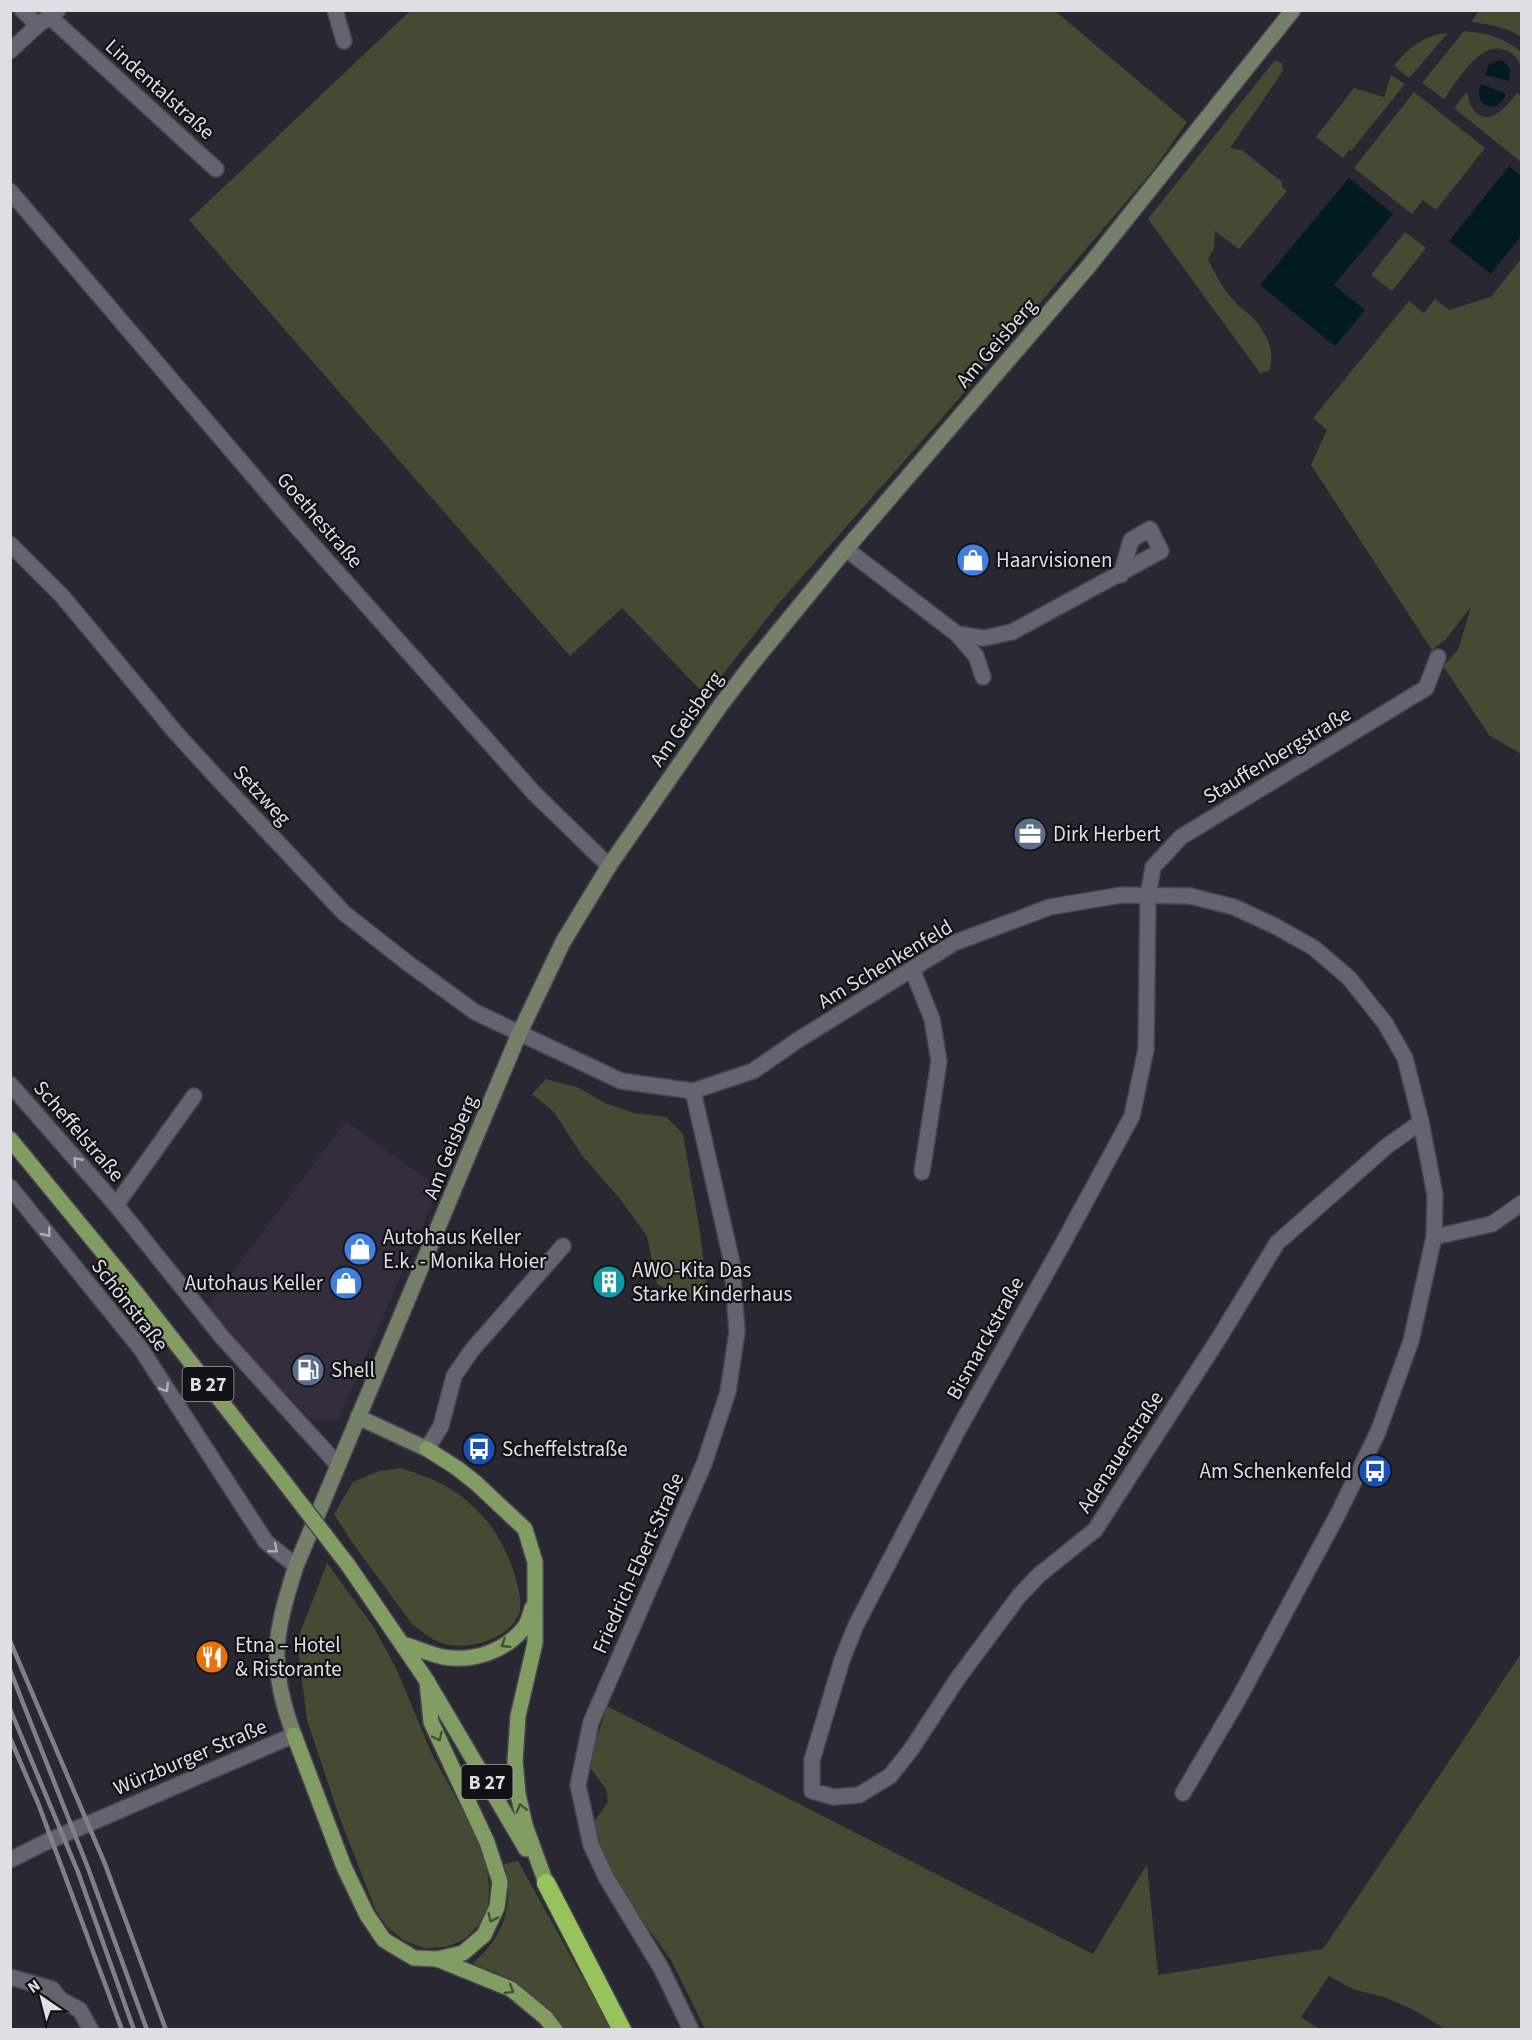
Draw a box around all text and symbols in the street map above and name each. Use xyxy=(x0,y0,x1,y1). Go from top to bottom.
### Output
street label: Lindentalstraße xyxy=(99,32,221,146)
street label: Am Geisberg xyxy=(949,291,1044,394)
street label: Goethestraße xyxy=(270,465,370,575)
shop icon: Haarvisionen xyxy=(955,542,991,578)
place label: Haarvisionen xyxy=(996,545,1112,575)
street label: Am Geisberg xyxy=(642,665,730,773)
street label: Stauffenbergstraße xyxy=(1197,699,1357,811)
street label: Setzweg xyxy=(226,758,298,832)
office icon: Dirk Herbert xyxy=(1012,816,1048,852)
place label: Dirk Herbert xyxy=(1053,819,1161,849)
street label: Am Schenkenfeld xyxy=(812,912,958,1016)
street label: Scheffelstraße xyxy=(26,1074,132,1188)
street label: Am Geisberg xyxy=(415,1090,485,1204)
one-way arrow xyxy=(73,1157,84,1168)
place label: Autohaus Keller E.k. - Monika Hoier xyxy=(383,1222,547,1276)
one-way arrow xyxy=(40,1226,51,1237)
shop icon: Autohaus Keller E.k. - Monika Hoier xyxy=(342,1231,378,1267)
street label: Schönstraße xyxy=(84,1252,176,1358)
place label: AWO-Kita Das Starke Kinderhaus xyxy=(632,1255,792,1309)
building icon: AWO-Kita Das Starke Kinderhaus xyxy=(591,1264,627,1300)
shop icon: Autohaus Keller xyxy=(328,1265,364,1301)
place label: Autohaus Keller xyxy=(185,1268,324,1298)
street label: Bismarckstraße xyxy=(939,1271,1031,1405)
fuel station icon: Shell xyxy=(290,1352,326,1388)
place label: Shell xyxy=(331,1355,375,1385)
road number: B 27 xyxy=(182,1367,234,1401)
one-way arrow xyxy=(158,1381,169,1392)
street label: Adenauerstraße xyxy=(1069,1385,1171,1519)
bus stop icon: Scheffelstraße xyxy=(461,1431,497,1467)
place label: Scheffelstraße xyxy=(502,1434,628,1464)
bus stop icon: Am Schenkenfeld xyxy=(1357,1453,1393,1489)
place label: Am Schenkenfeld xyxy=(1200,1456,1352,1486)
street label: Friedrich-Ebert-Straße xyxy=(585,1468,691,1658)
one-way arrow xyxy=(268,1541,279,1552)
place label: Etna – Hotel & Ristorante xyxy=(235,1630,342,1684)
one-way arrow xyxy=(501,1636,512,1647)
restaurant icon: Etna – Hotel & Ristorante xyxy=(194,1639,230,1675)
street label: Würzburger Straße xyxy=(109,1711,271,1803)
one-way arrow xyxy=(431,1731,443,1742)
road number: B 27 xyxy=(462,1765,512,1799)
one-way arrow xyxy=(516,1803,529,1813)
one-way arrow xyxy=(487,1912,499,1923)
north arrow xyxy=(12,1968,72,2028)
text: N xyxy=(23,1974,45,1999)
one-way arrow xyxy=(504,1983,515,1994)

